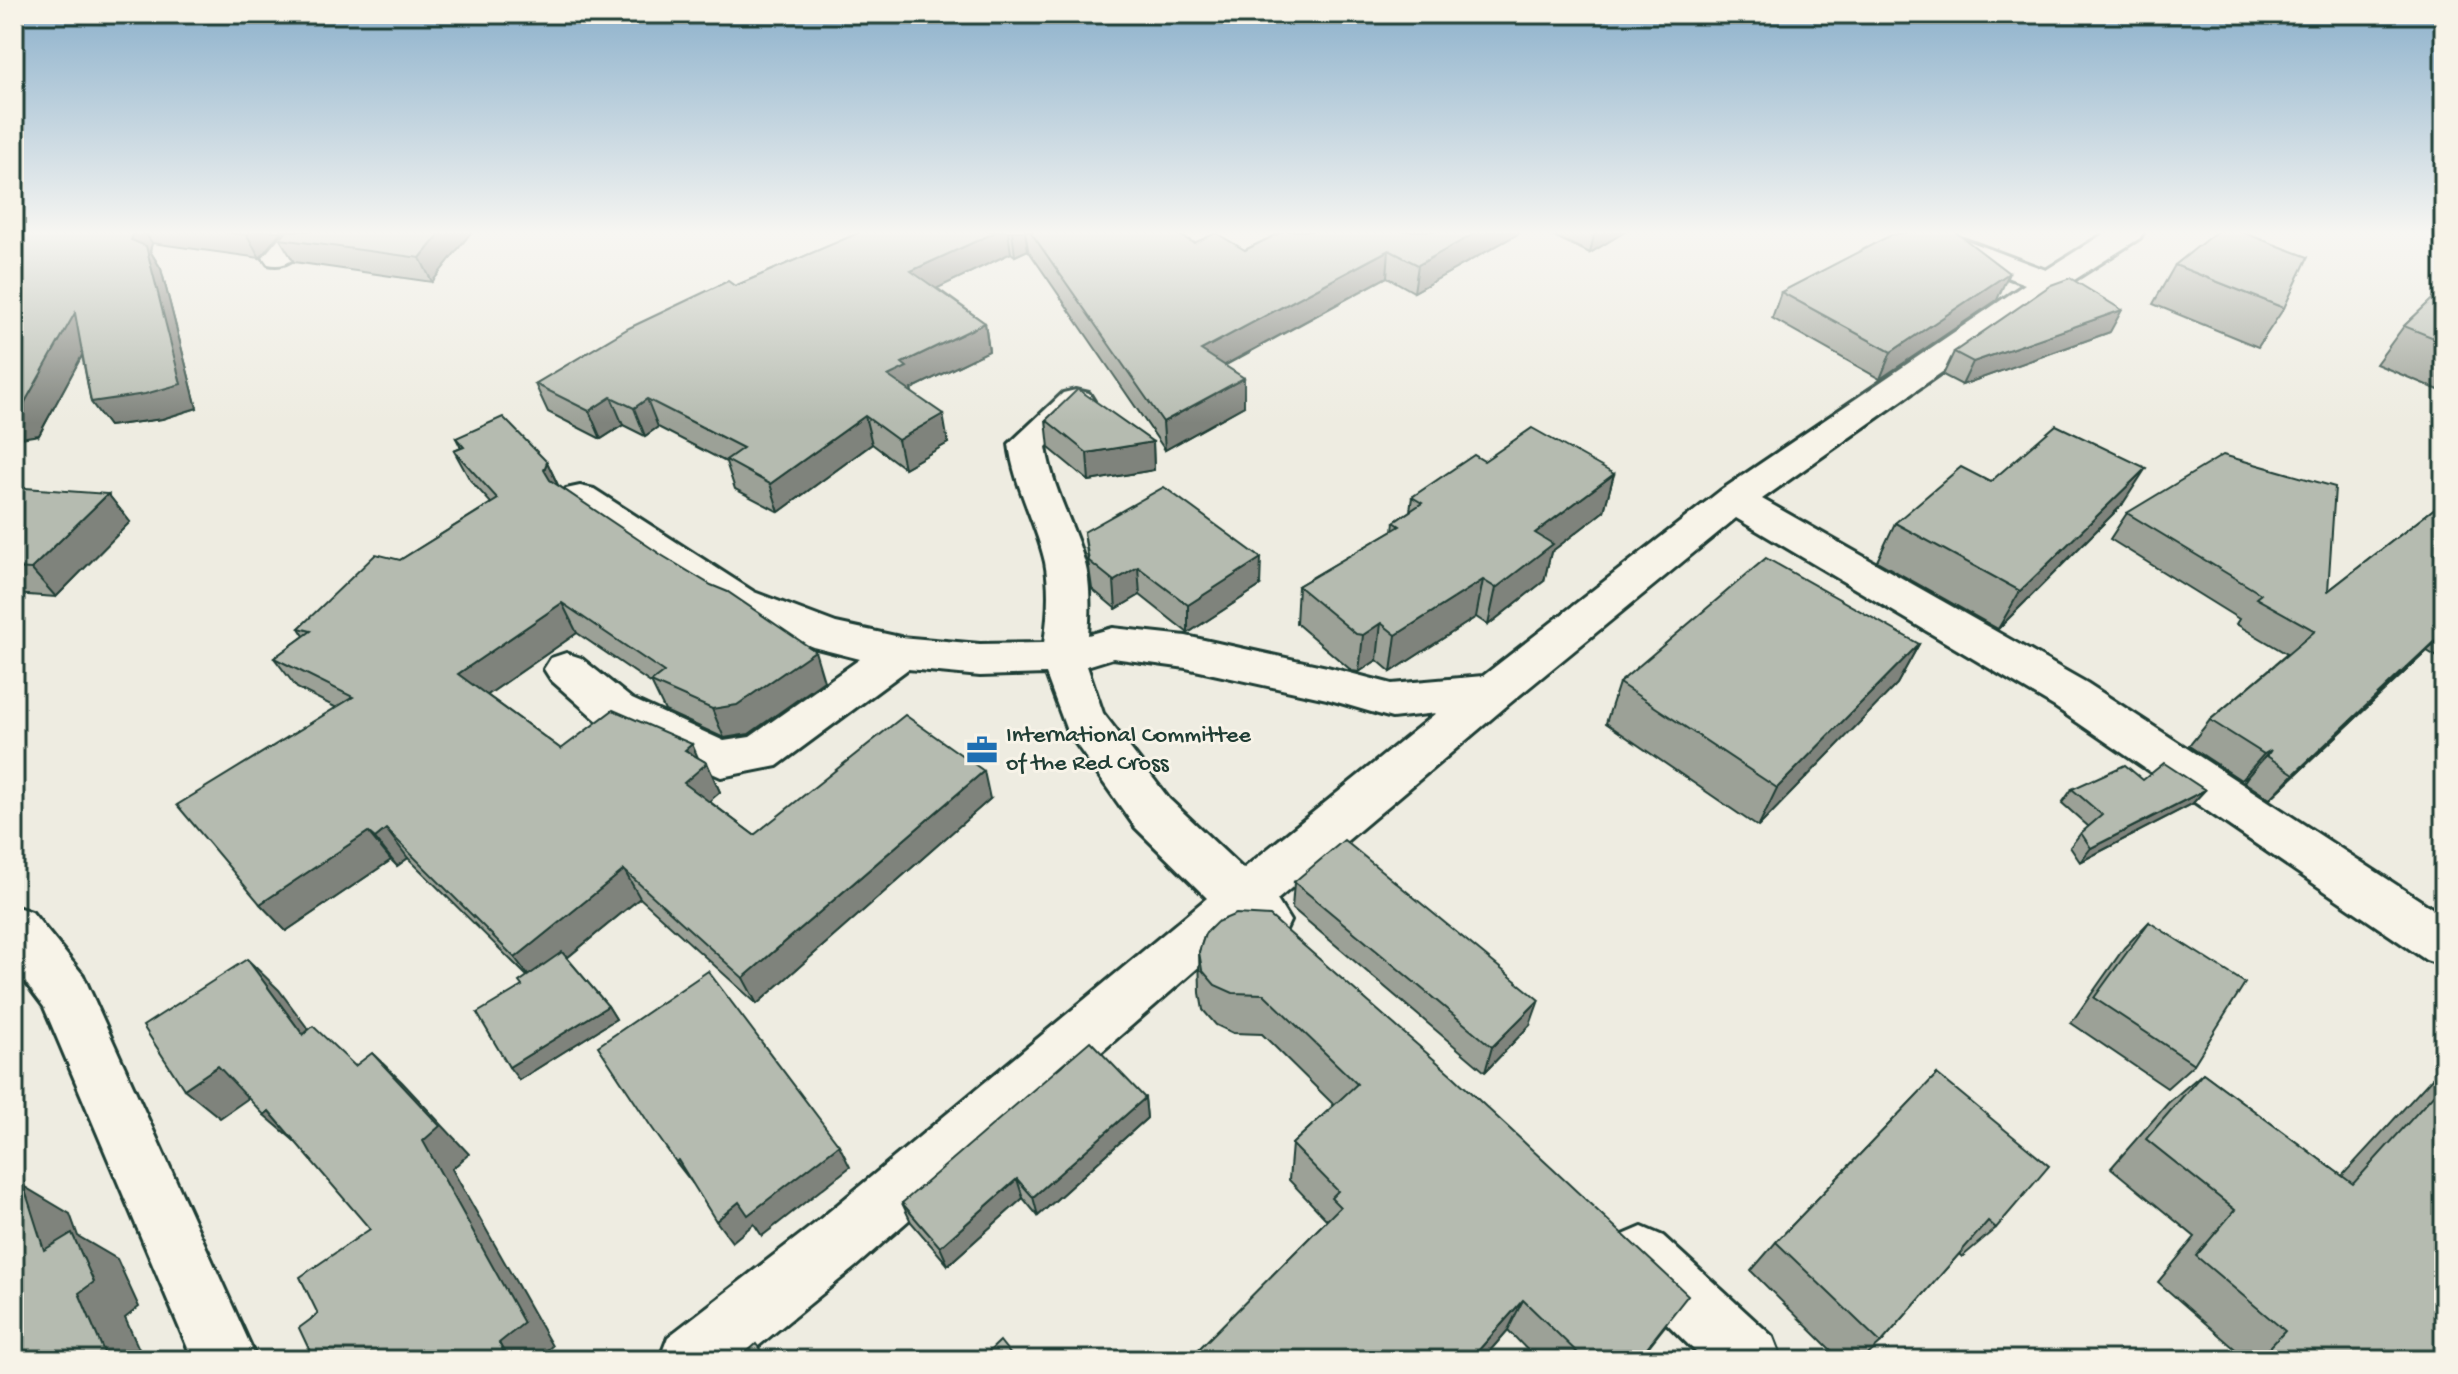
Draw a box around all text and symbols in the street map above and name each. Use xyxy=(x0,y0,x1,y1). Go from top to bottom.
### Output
place label: International Committee of the Red Cross xyxy=(1006,722,1251,779)
office icon: International Committee of the Red Cross xyxy=(965,733,999,767)

